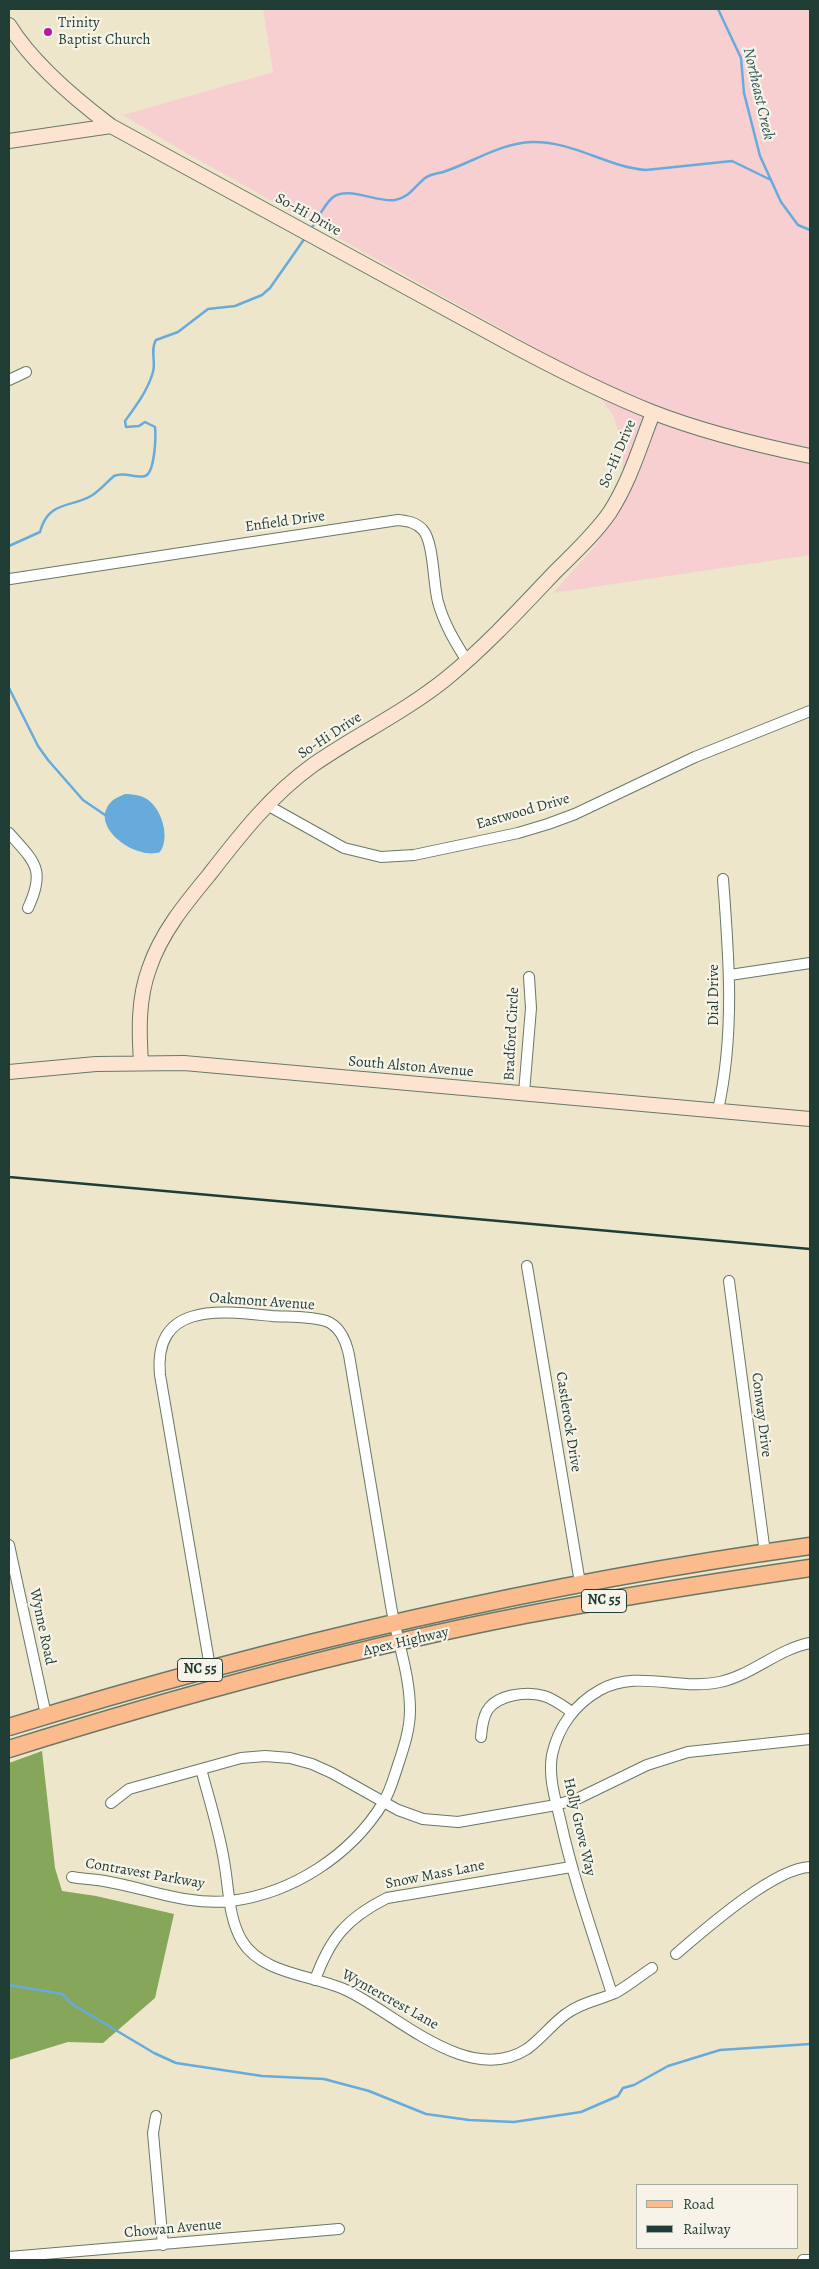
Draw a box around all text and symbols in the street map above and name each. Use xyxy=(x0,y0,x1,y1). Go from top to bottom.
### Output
place label: Trinity Baptist Church xyxy=(58,14,150,49)
marker: Trinity Baptist Church xyxy=(42,26,54,38)
water label: Northeast Creek xyxy=(738,46,778,142)
street label: So-Hi Drive xyxy=(272,190,344,240)
street label: So-Hi Drive xyxy=(596,417,640,491)
street label: Enfield Drive xyxy=(244,507,326,537)
street label: So-Hi Drive xyxy=(295,709,365,763)
street label: Eastwood Drive xyxy=(474,790,572,834)
street label: Dial Drive xyxy=(705,964,723,1026)
street label: Bradford Circle xyxy=(501,987,523,1081)
street label: South Alston Avenue xyxy=(348,1053,474,1081)
street label: Oakmont Avenue xyxy=(209,1289,315,1315)
street label: Castlerock Drive xyxy=(551,1371,585,1473)
street label: Conway Drive xyxy=(747,1372,775,1458)
street label: Wynne Road xyxy=(25,1587,59,1667)
road number: NC 55 xyxy=(582,1590,626,1612)
street label: Apex Highway xyxy=(361,1623,451,1661)
road number: NC 55 xyxy=(178,1658,222,1682)
street label: Holly Grove Way xyxy=(559,1776,599,1878)
street label: Contravest Parkway xyxy=(84,1855,206,1893)
street label: Snow Mass Lane xyxy=(384,1857,486,1893)
street label: Wyntercrest Lane xyxy=(338,1966,442,2034)
legend xyxy=(636,2184,799,2249)
text: Road xyxy=(683,2194,714,2214)
street label: Chowan Avenue xyxy=(123,2216,223,2242)
text: Railway xyxy=(683,2219,730,2239)

